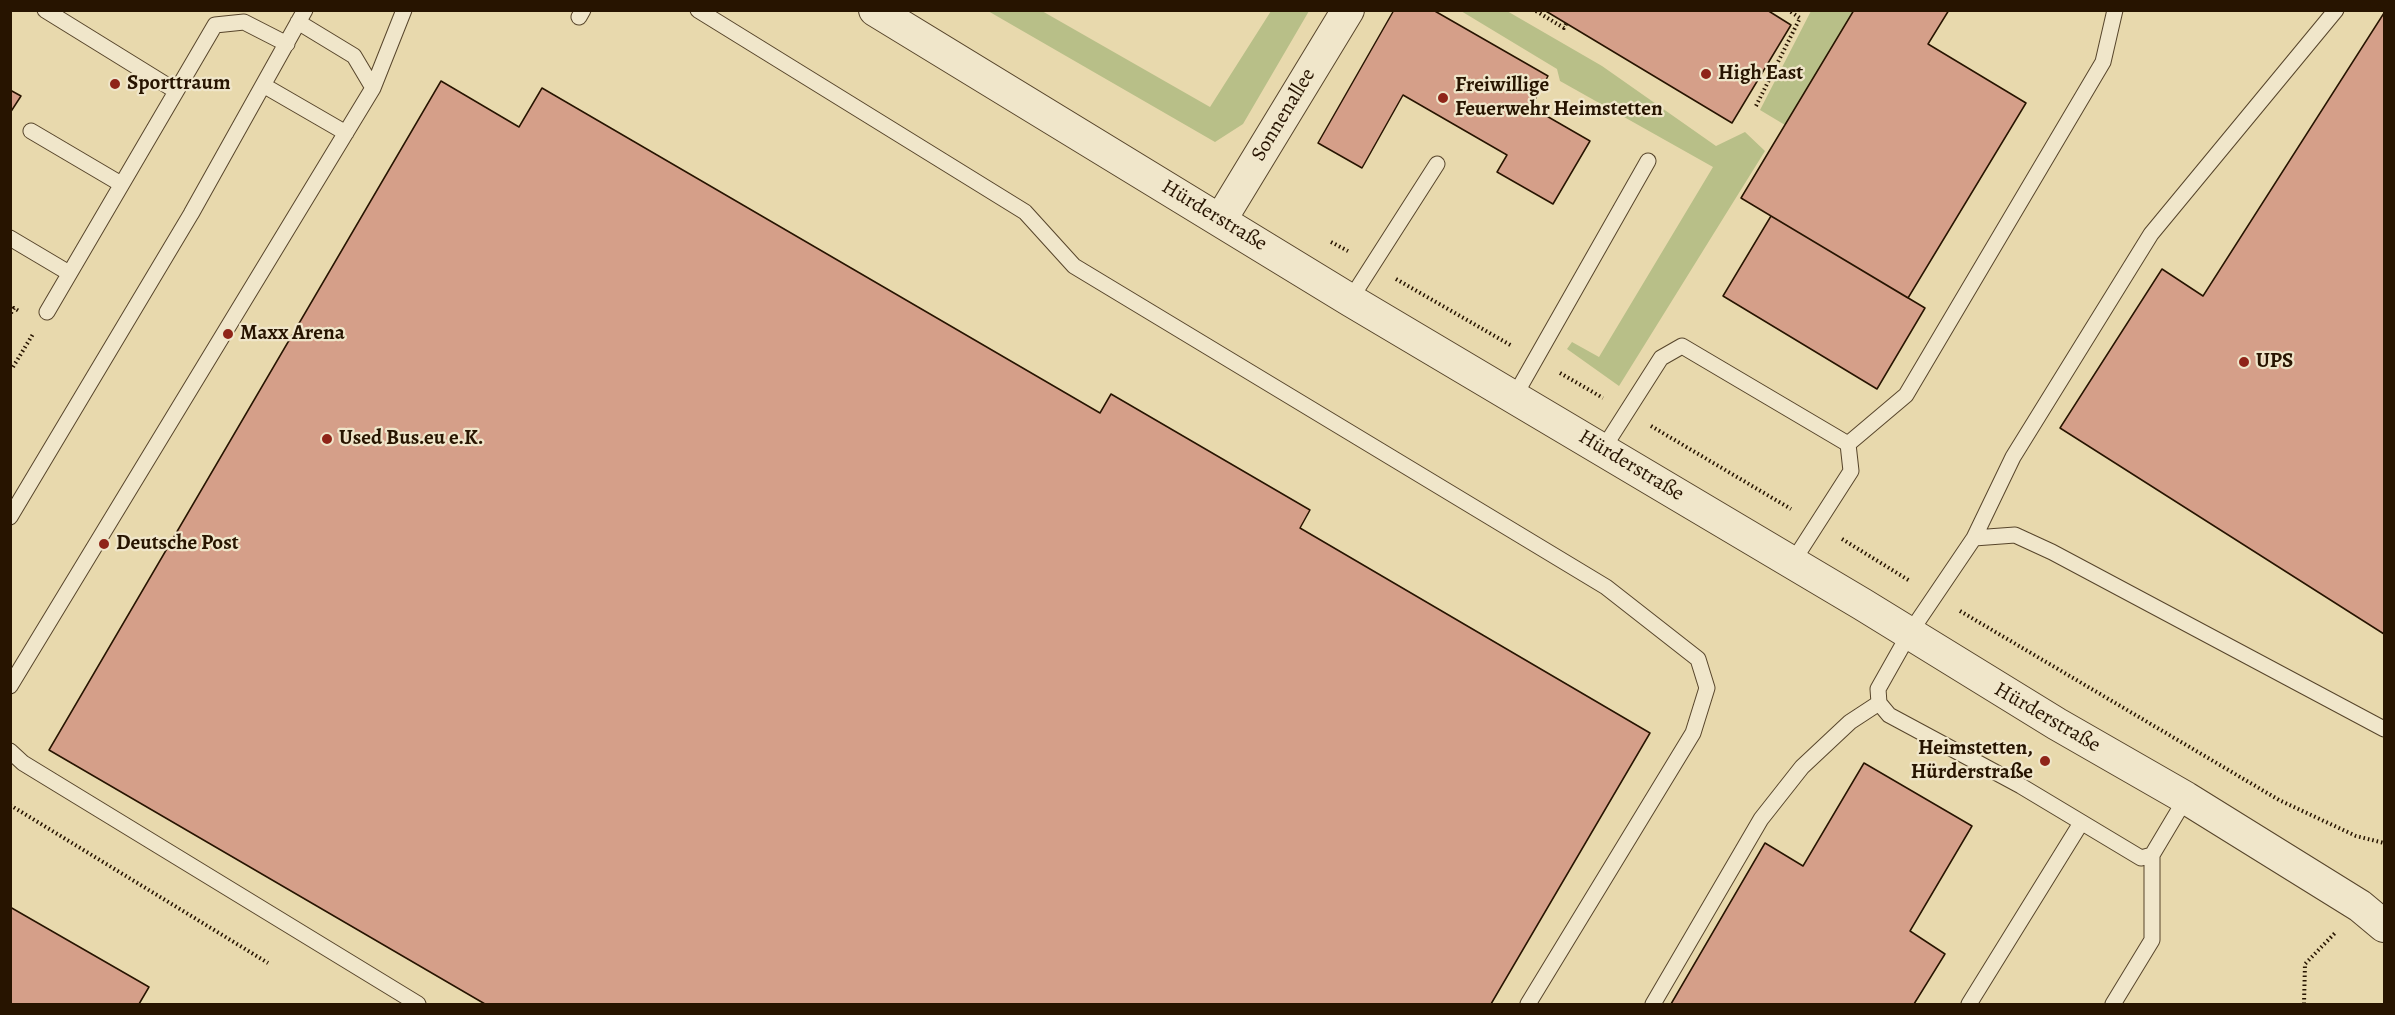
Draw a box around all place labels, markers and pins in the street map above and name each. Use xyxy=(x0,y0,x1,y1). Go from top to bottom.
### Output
place label: High East xyxy=(1718,61,1803,87)
marker: High East xyxy=(1699,67,1713,81)
place label: Sporttraum xyxy=(127,71,231,97)
place label: Freiwillige Feuerwehr Heimstetten xyxy=(1455,73,1663,123)
marker: Sporttraum xyxy=(108,77,122,91)
marker: Freiwillige Feuerwehr Heimstetten xyxy=(1436,91,1450,105)
place label: Maxx Arena xyxy=(240,321,345,347)
marker: Maxx Arena xyxy=(221,327,235,341)
place label: UPS xyxy=(2256,349,2293,375)
marker: UPS xyxy=(2237,355,2251,369)
place label: Used Bus.eu e.K. xyxy=(339,426,484,452)
marker: Used Bus.eu e.K. xyxy=(320,432,334,446)
place label: Deutsche Post xyxy=(116,531,239,557)
marker: Deutsche Post xyxy=(97,537,111,551)
place label: Heimstetten, Hürderstraße xyxy=(1911,736,2033,786)
marker: Heimstetten, Hürderstraße xyxy=(2038,754,2052,768)

